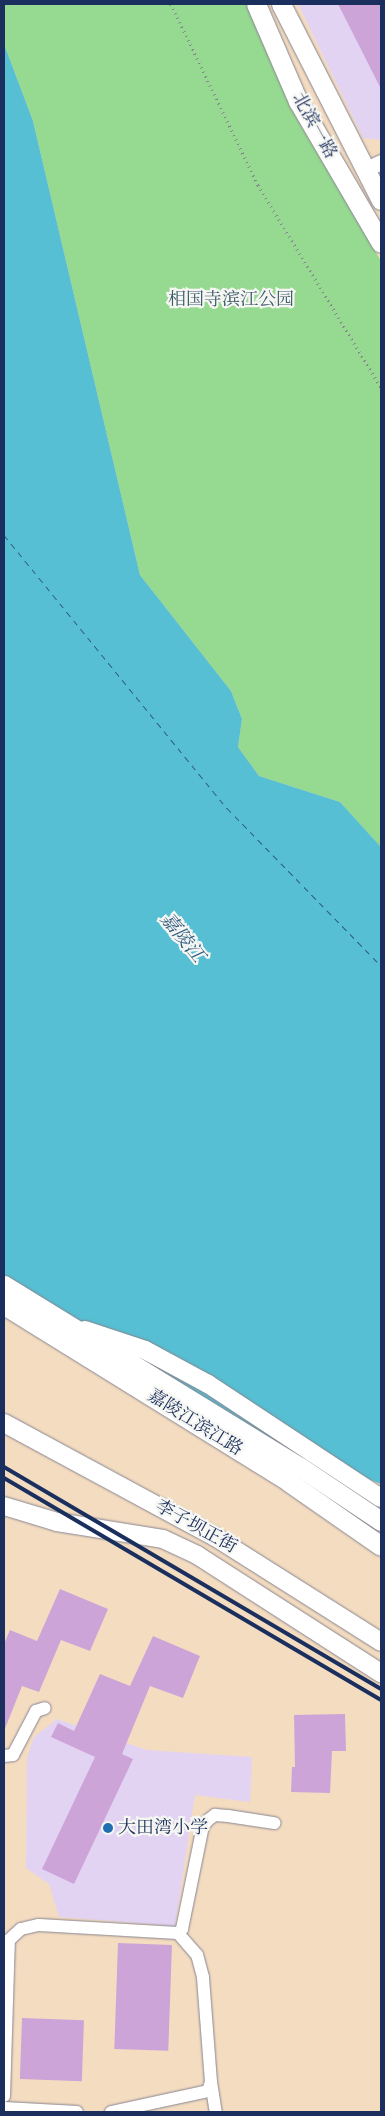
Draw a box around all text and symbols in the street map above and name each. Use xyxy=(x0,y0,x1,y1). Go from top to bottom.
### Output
street label: 北滨一路 xyxy=(287,89,341,163)
park label: 相国寺滨江公园 xyxy=(168,289,294,311)
water label: 嘉陵江 xyxy=(155,909,209,967)
street label: 嘉陵江滨江路 xyxy=(143,1385,247,1461)
street label: 李子坝正街 xyxy=(151,1496,241,1558)
place label: 大田湾小学 xyxy=(118,1817,208,1839)
marker: 大田湾小学 xyxy=(102,1822,114,1834)

